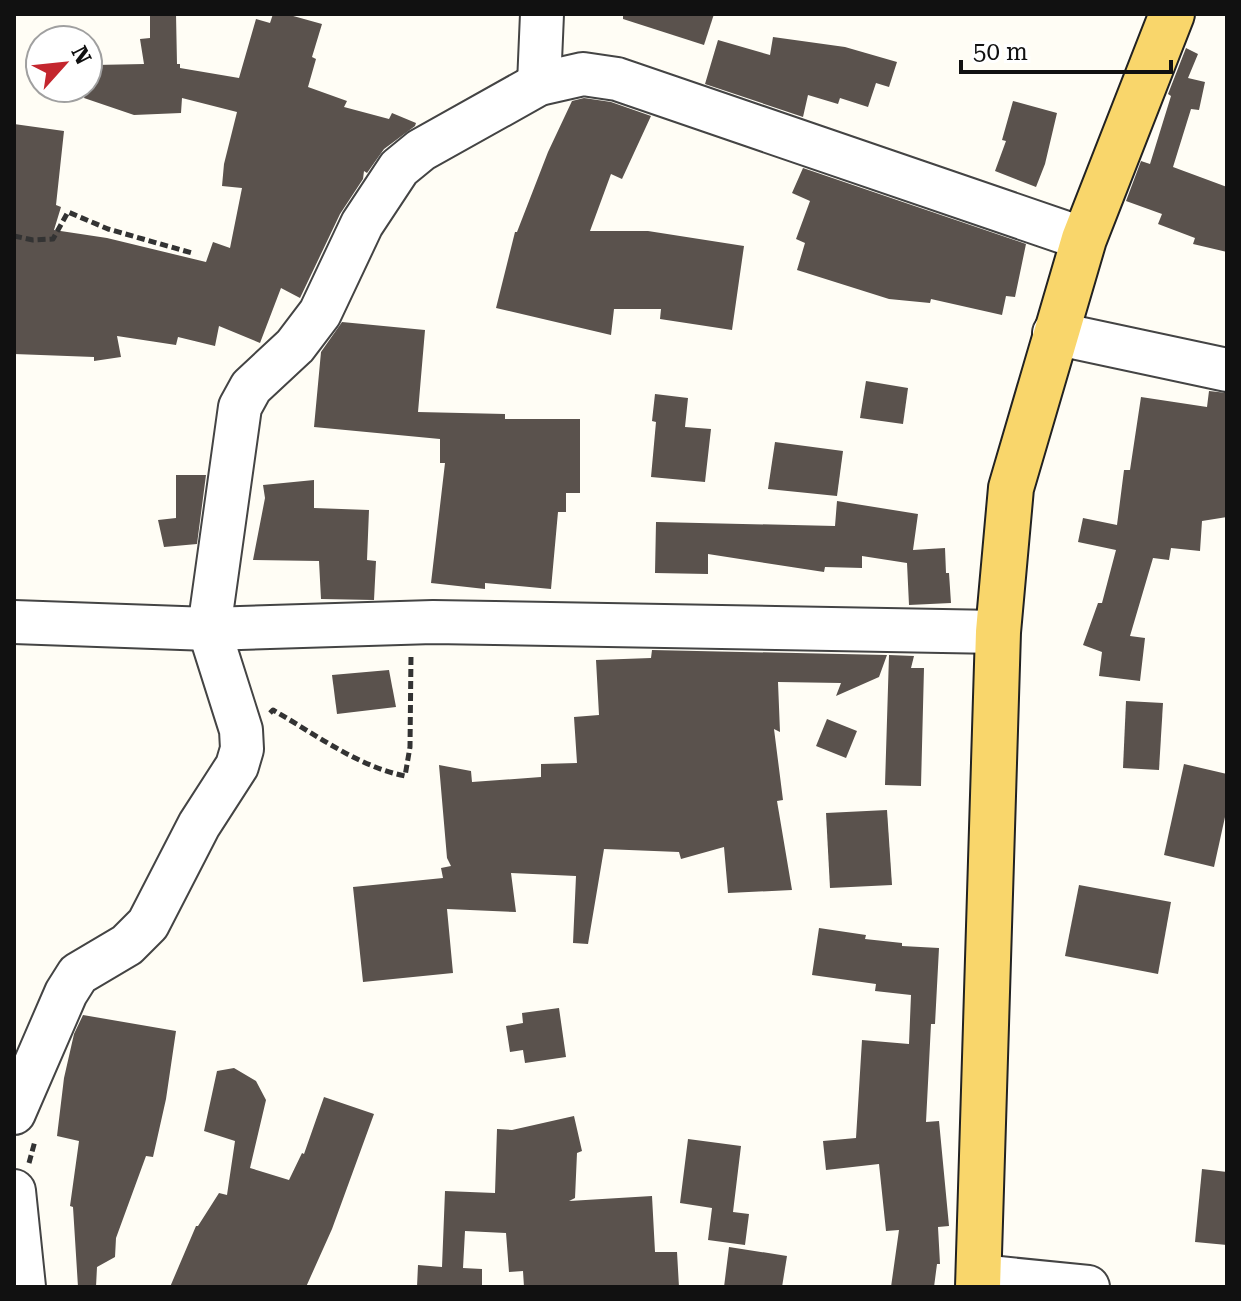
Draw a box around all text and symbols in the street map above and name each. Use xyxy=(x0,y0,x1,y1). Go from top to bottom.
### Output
north arrow xyxy=(24,24,104,104)
scale bar xyxy=(961,24,1171,74)
text: 50 m xyxy=(973,38,1028,66)
text: N xyxy=(66,42,96,68)

